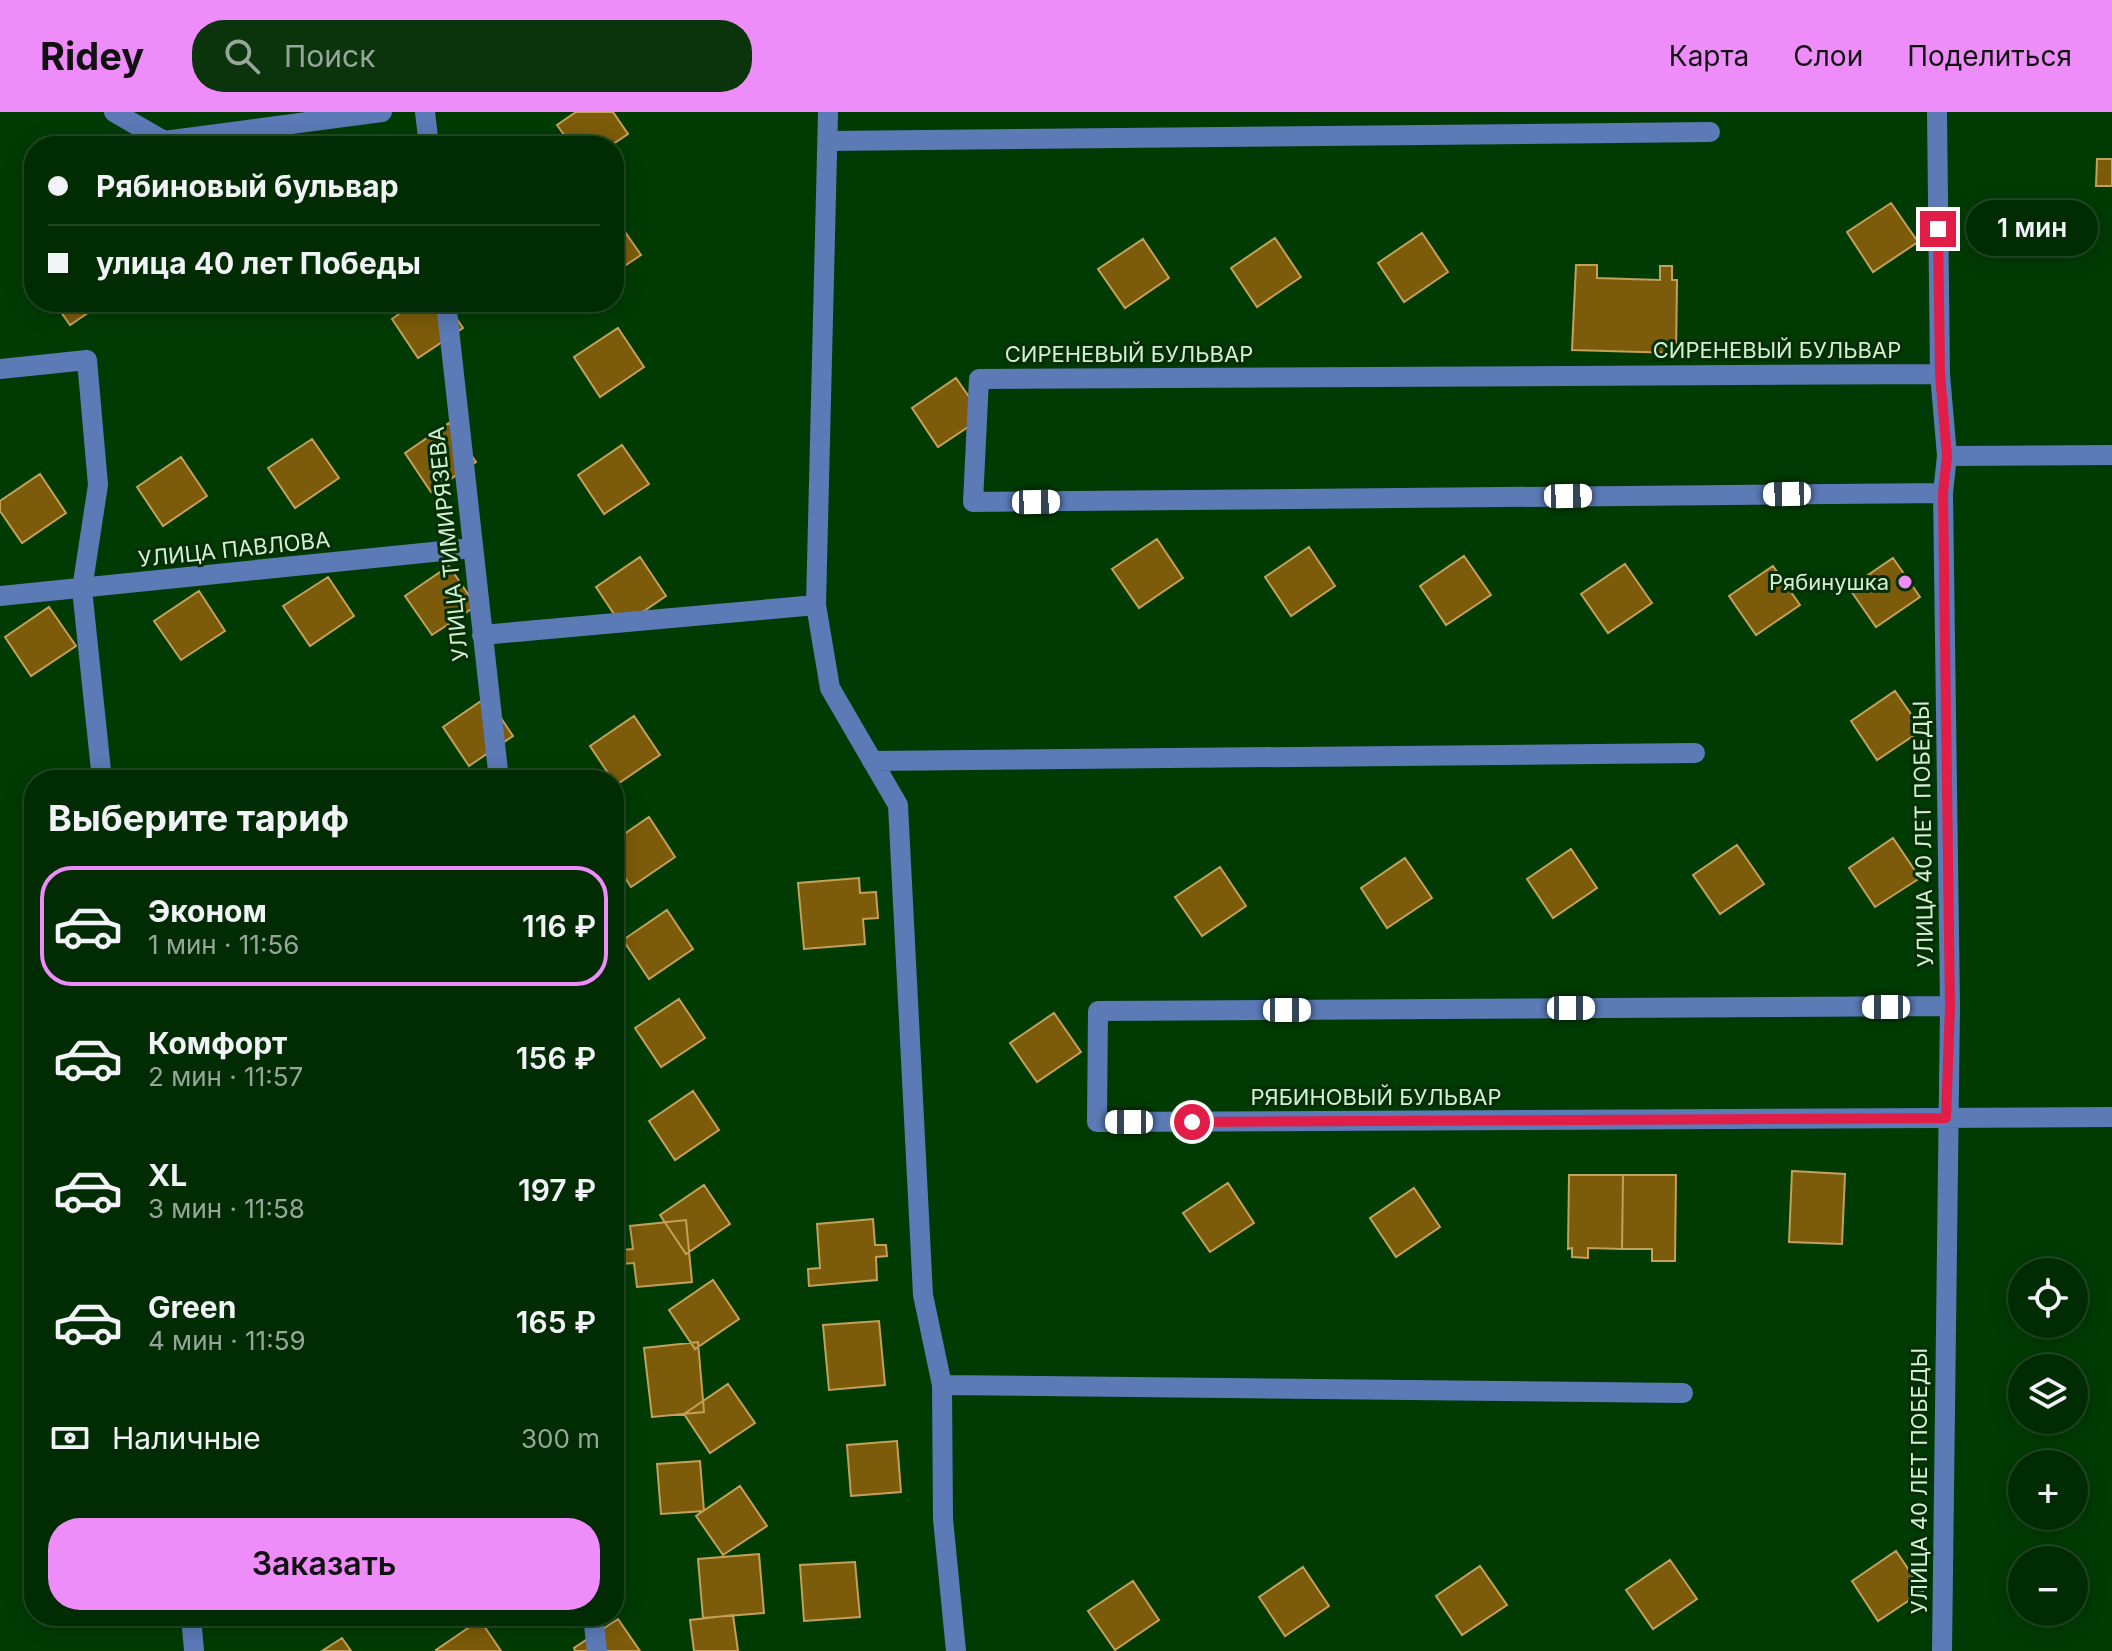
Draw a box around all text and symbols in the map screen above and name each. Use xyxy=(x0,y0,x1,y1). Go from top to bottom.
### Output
search box xyxy=(192,20,752,92)
text: Ridey xyxy=(40,33,144,79)
icon: search xyxy=(220,34,264,78)
text: Поиск xyxy=(284,38,375,74)
text: Карта xyxy=(1669,39,1749,73)
text: Слои xyxy=(1793,39,1863,73)
text: Поделиться xyxy=(1907,39,2072,73)
text: Рябиновый бульвар xyxy=(96,168,399,204)
callout: 1 мин xyxy=(1966,201,2098,257)
route end xyxy=(1920,211,1956,247)
text: 1 мин xyxy=(1997,212,2067,243)
text: улица 40 лет Победы xyxy=(96,245,421,281)
street label: СИРЕНЕВЫЙ БУЛЬВАР xyxy=(1653,337,1901,363)
street label: СИРЕНЕВЫЙ БУЛЬВАР xyxy=(1005,341,1253,367)
street label: УЛИЦА ТИМИРЯЗЕВА xyxy=(423,425,473,663)
car xyxy=(1763,482,1811,506)
car xyxy=(1544,484,1592,508)
car xyxy=(1012,490,1060,514)
street label: УЛИЦА ПАВЛОВА xyxy=(137,526,331,572)
place label: Рябинушка xyxy=(1769,569,1889,595)
marker: Рябинушка xyxy=(1896,573,1914,591)
street label: УЛИЦА 40 ЛЕТ ПОБЕДЫ xyxy=(1908,701,1938,967)
text: Выберите тариф xyxy=(48,796,349,840)
icon: car xyxy=(52,890,124,962)
text: Эконом xyxy=(148,893,267,929)
text: 116 ₽ xyxy=(522,908,596,944)
text: 1 мин · 11:56 xyxy=(148,929,299,960)
car xyxy=(1862,995,1910,1019)
car xyxy=(1547,996,1595,1020)
car xyxy=(1263,998,1311,1022)
icon: car xyxy=(52,1022,124,1094)
text: Комфорт xyxy=(148,1025,287,1061)
text: 156 ₽ xyxy=(516,1040,596,1076)
text: 2 мин · 11:57 xyxy=(148,1061,303,1092)
street label: РЯБИНОВЫЙ БУЛЬВАР xyxy=(1250,1084,1502,1110)
route start xyxy=(1174,1104,1210,1140)
car xyxy=(1105,1110,1153,1134)
icon: car xyxy=(52,1154,124,1226)
text: XL xyxy=(148,1157,187,1193)
text: 197 ₽ xyxy=(518,1172,596,1208)
text: 3 мин · 11:58 xyxy=(148,1193,305,1224)
map controls xyxy=(2008,1258,2088,1626)
button: locate xyxy=(2008,1258,2088,1338)
icon: car xyxy=(52,1286,124,1358)
text: Green xyxy=(148,1289,236,1325)
text: 165 ₽ xyxy=(516,1304,596,1340)
text: 4 мин · 11:59 xyxy=(148,1325,306,1356)
street label: УЛИЦА 40 ЛЕТ ПОБЕДЫ xyxy=(1906,1348,1932,1614)
button: layers xyxy=(2008,1354,2088,1434)
icon: cash xyxy=(48,1416,92,1460)
text: Наличные xyxy=(112,1420,261,1456)
text: 300 m xyxy=(521,1423,600,1454)
button: + xyxy=(2008,1450,2088,1530)
button: Заказать xyxy=(48,1518,600,1610)
button: − xyxy=(2008,1546,2088,1626)

